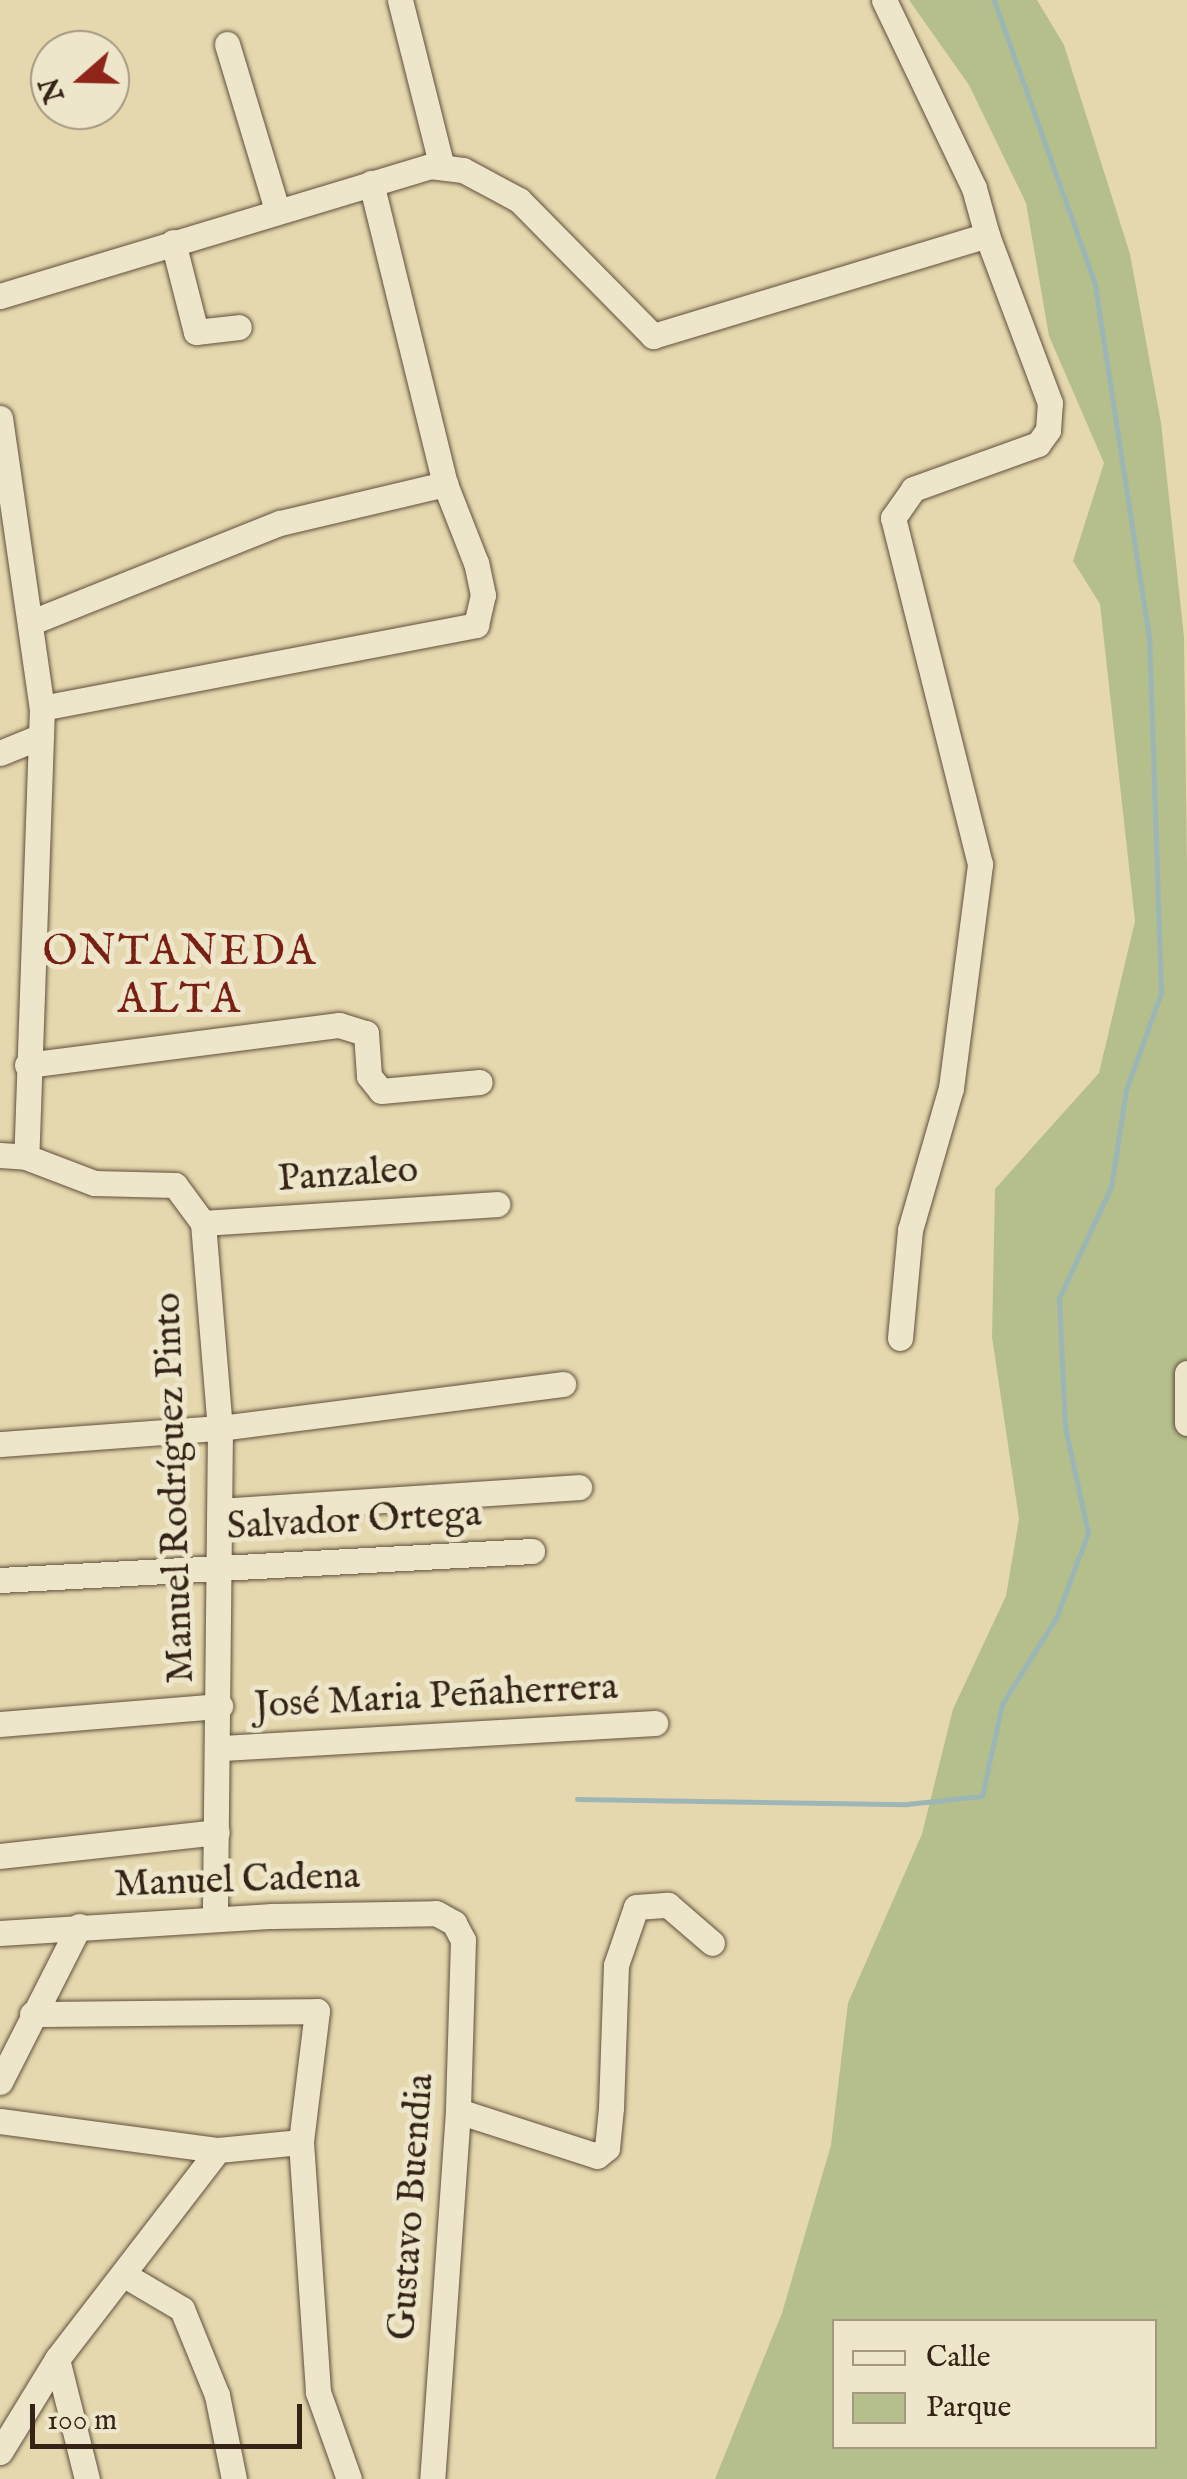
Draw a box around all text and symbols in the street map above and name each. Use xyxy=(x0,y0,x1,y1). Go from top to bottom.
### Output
north arrow xyxy=(30,30,130,130)
text: N xyxy=(33,72,74,107)
district label: ONTANEDA ALTA xyxy=(42,928,318,1026)
street label: Panzaleo xyxy=(276,1148,420,1204)
street label: Manuel Rodríguez Pinto xyxy=(146,1292,206,1684)
street label: Salvador Ortega xyxy=(226,1493,482,1551)
street label: José Maria Peñaherrera xyxy=(253,1666,619,1730)
street label: Manuel Cadena xyxy=(113,1855,361,1909)
street label: Gustavo Buendia xyxy=(381,2072,445,2342)
legend xyxy=(832,2319,1157,2449)
text: Calle xyxy=(926,2339,990,2377)
scale bar xyxy=(35,2384,308,2446)
text: Parque xyxy=(926,2389,1011,2427)
text: 100 m xyxy=(47,2402,117,2440)

